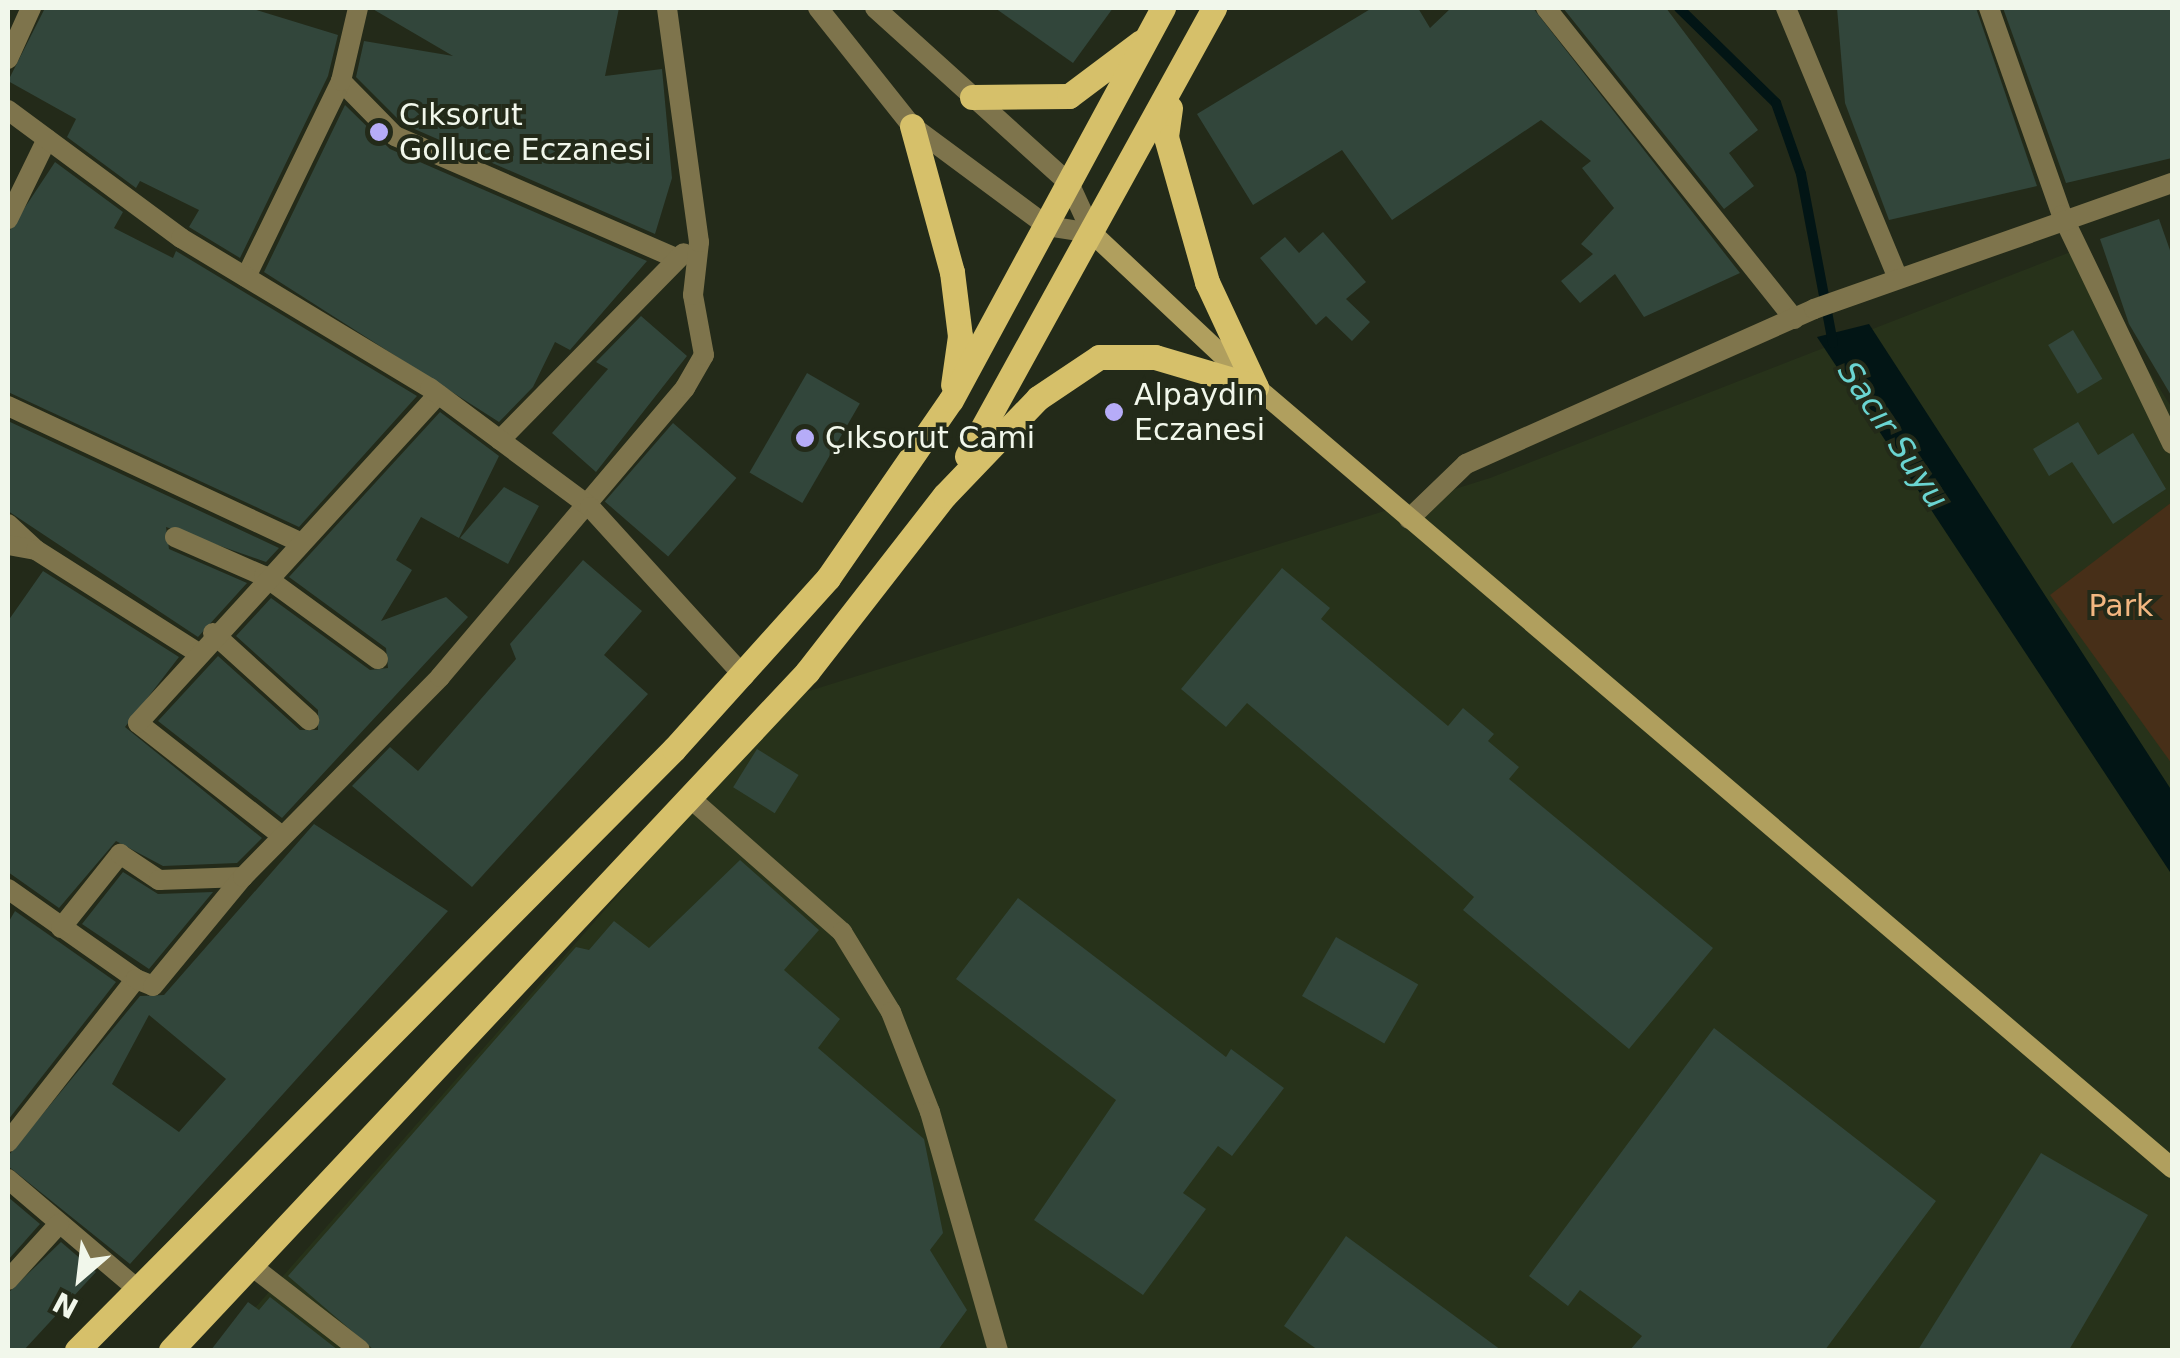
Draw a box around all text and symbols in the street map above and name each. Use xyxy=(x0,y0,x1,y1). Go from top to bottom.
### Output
place label: Cıksorut Golluce Eczanesi xyxy=(399,97,652,168)
marker: Cıksorut Golluce Eczanesi xyxy=(368,121,390,143)
water label: Sacır Suyu xyxy=(1830,354,1956,516)
place label: Alpaydın Eczanesi xyxy=(1134,377,1265,448)
marker: Alpaydın Eczanesi xyxy=(1103,401,1125,423)
place label: Çıksorut Cami xyxy=(825,420,1035,456)
marker: Çıksorut Cami xyxy=(794,427,816,449)
park label: Park xyxy=(2089,588,2153,624)
north arrow xyxy=(30,1228,130,1328)
text: N xyxy=(48,1285,84,1325)

